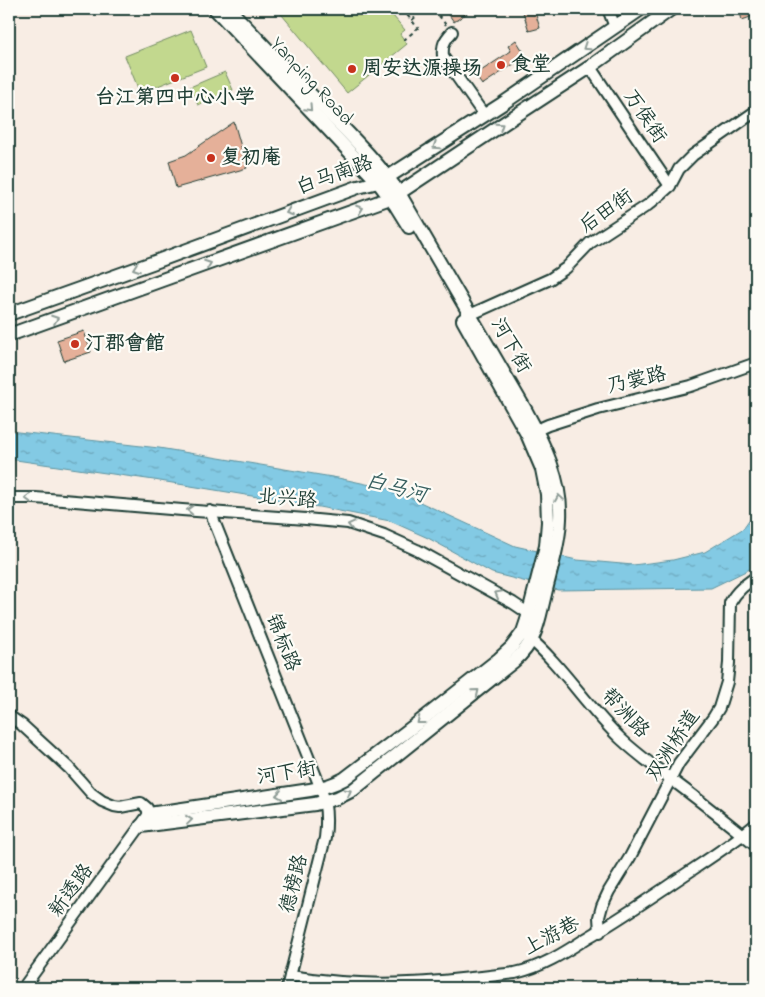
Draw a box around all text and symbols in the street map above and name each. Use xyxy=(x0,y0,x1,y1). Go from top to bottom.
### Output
street label: Yanping Road xyxy=(262,31,360,133)
one-way arrow xyxy=(582,41,592,50)
place label: 食堂 xyxy=(511,51,551,80)
place label: 周安达源操场 xyxy=(362,55,482,84)
marker: 食堂 xyxy=(495,59,507,71)
marker: 周安达源操场 xyxy=(346,63,358,75)
marker: 台江第四中心小学 xyxy=(169,72,181,84)
place label: 台江第四中心小学 xyxy=(95,84,255,113)
street label: 万侯街 xyxy=(615,84,673,150)
one-way arrow xyxy=(303,102,312,111)
one-way arrow xyxy=(494,123,503,132)
one-way arrow xyxy=(432,140,442,149)
place label: 复初庵 xyxy=(221,144,281,173)
street label: 白马南路 xyxy=(292,148,378,203)
marker: 复初庵 xyxy=(205,152,217,164)
street label: 后田街 xyxy=(574,183,640,241)
one-way arrow xyxy=(356,205,364,215)
one-way arrow xyxy=(285,206,294,216)
one-way arrow xyxy=(203,260,211,270)
one-way arrow xyxy=(133,262,141,272)
street label: 河下街 xyxy=(482,313,538,379)
one-way arrow xyxy=(50,315,58,325)
place label: 汀郡會館 xyxy=(85,330,165,359)
marker: 汀郡會館 xyxy=(69,338,81,350)
street label: 乃裳路 xyxy=(605,360,670,402)
water label: 白马河 xyxy=(362,466,433,512)
street label: 北兴路 xyxy=(256,483,319,517)
one-way arrow xyxy=(23,493,31,503)
one-way arrow xyxy=(554,494,565,502)
one-way arrow xyxy=(185,505,193,515)
one-way arrow xyxy=(347,520,356,531)
one-way arrow xyxy=(494,590,503,600)
street label: 锦标路 xyxy=(257,610,307,677)
street label: 帮洲路 xyxy=(593,682,656,746)
one-way arrow xyxy=(470,689,479,697)
street label: 双洲桥道 xyxy=(640,705,708,787)
one-way arrow xyxy=(417,716,426,724)
street label: 河下街 xyxy=(255,755,319,793)
one-way arrow xyxy=(343,788,352,798)
one-way arrow xyxy=(275,789,283,800)
one-way arrow xyxy=(185,815,193,826)
street label: 德榜路 xyxy=(274,850,317,917)
street label: 新透路 xyxy=(43,857,102,924)
street label: 上游巷 xyxy=(519,910,586,964)

